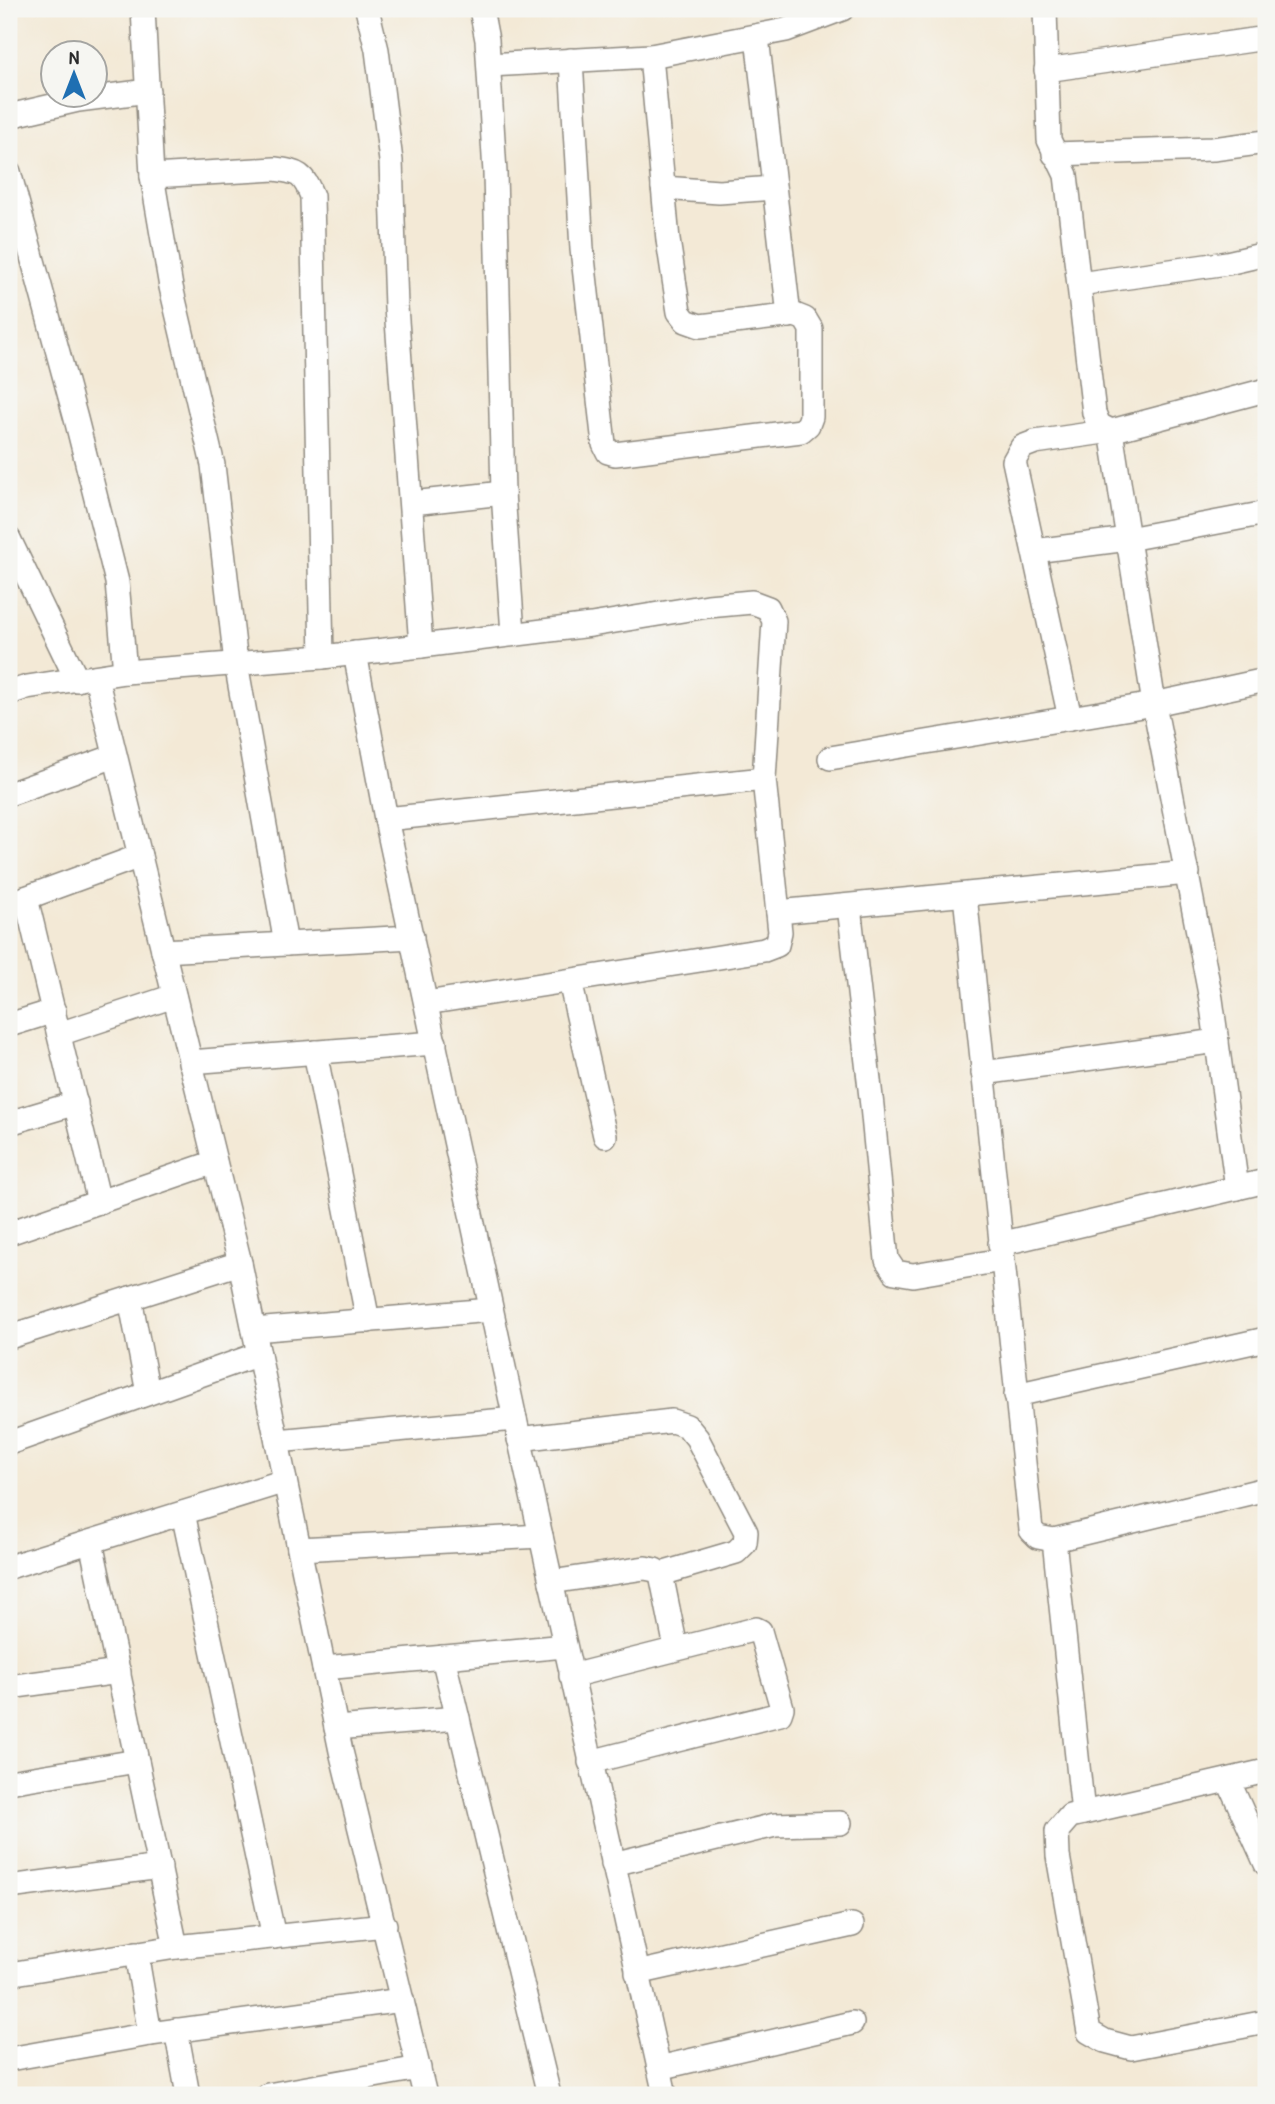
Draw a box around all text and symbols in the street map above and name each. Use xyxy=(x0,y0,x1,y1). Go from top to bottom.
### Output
north arrow xyxy=(38,38,108,108)
text: N xyxy=(69,44,79,70)

